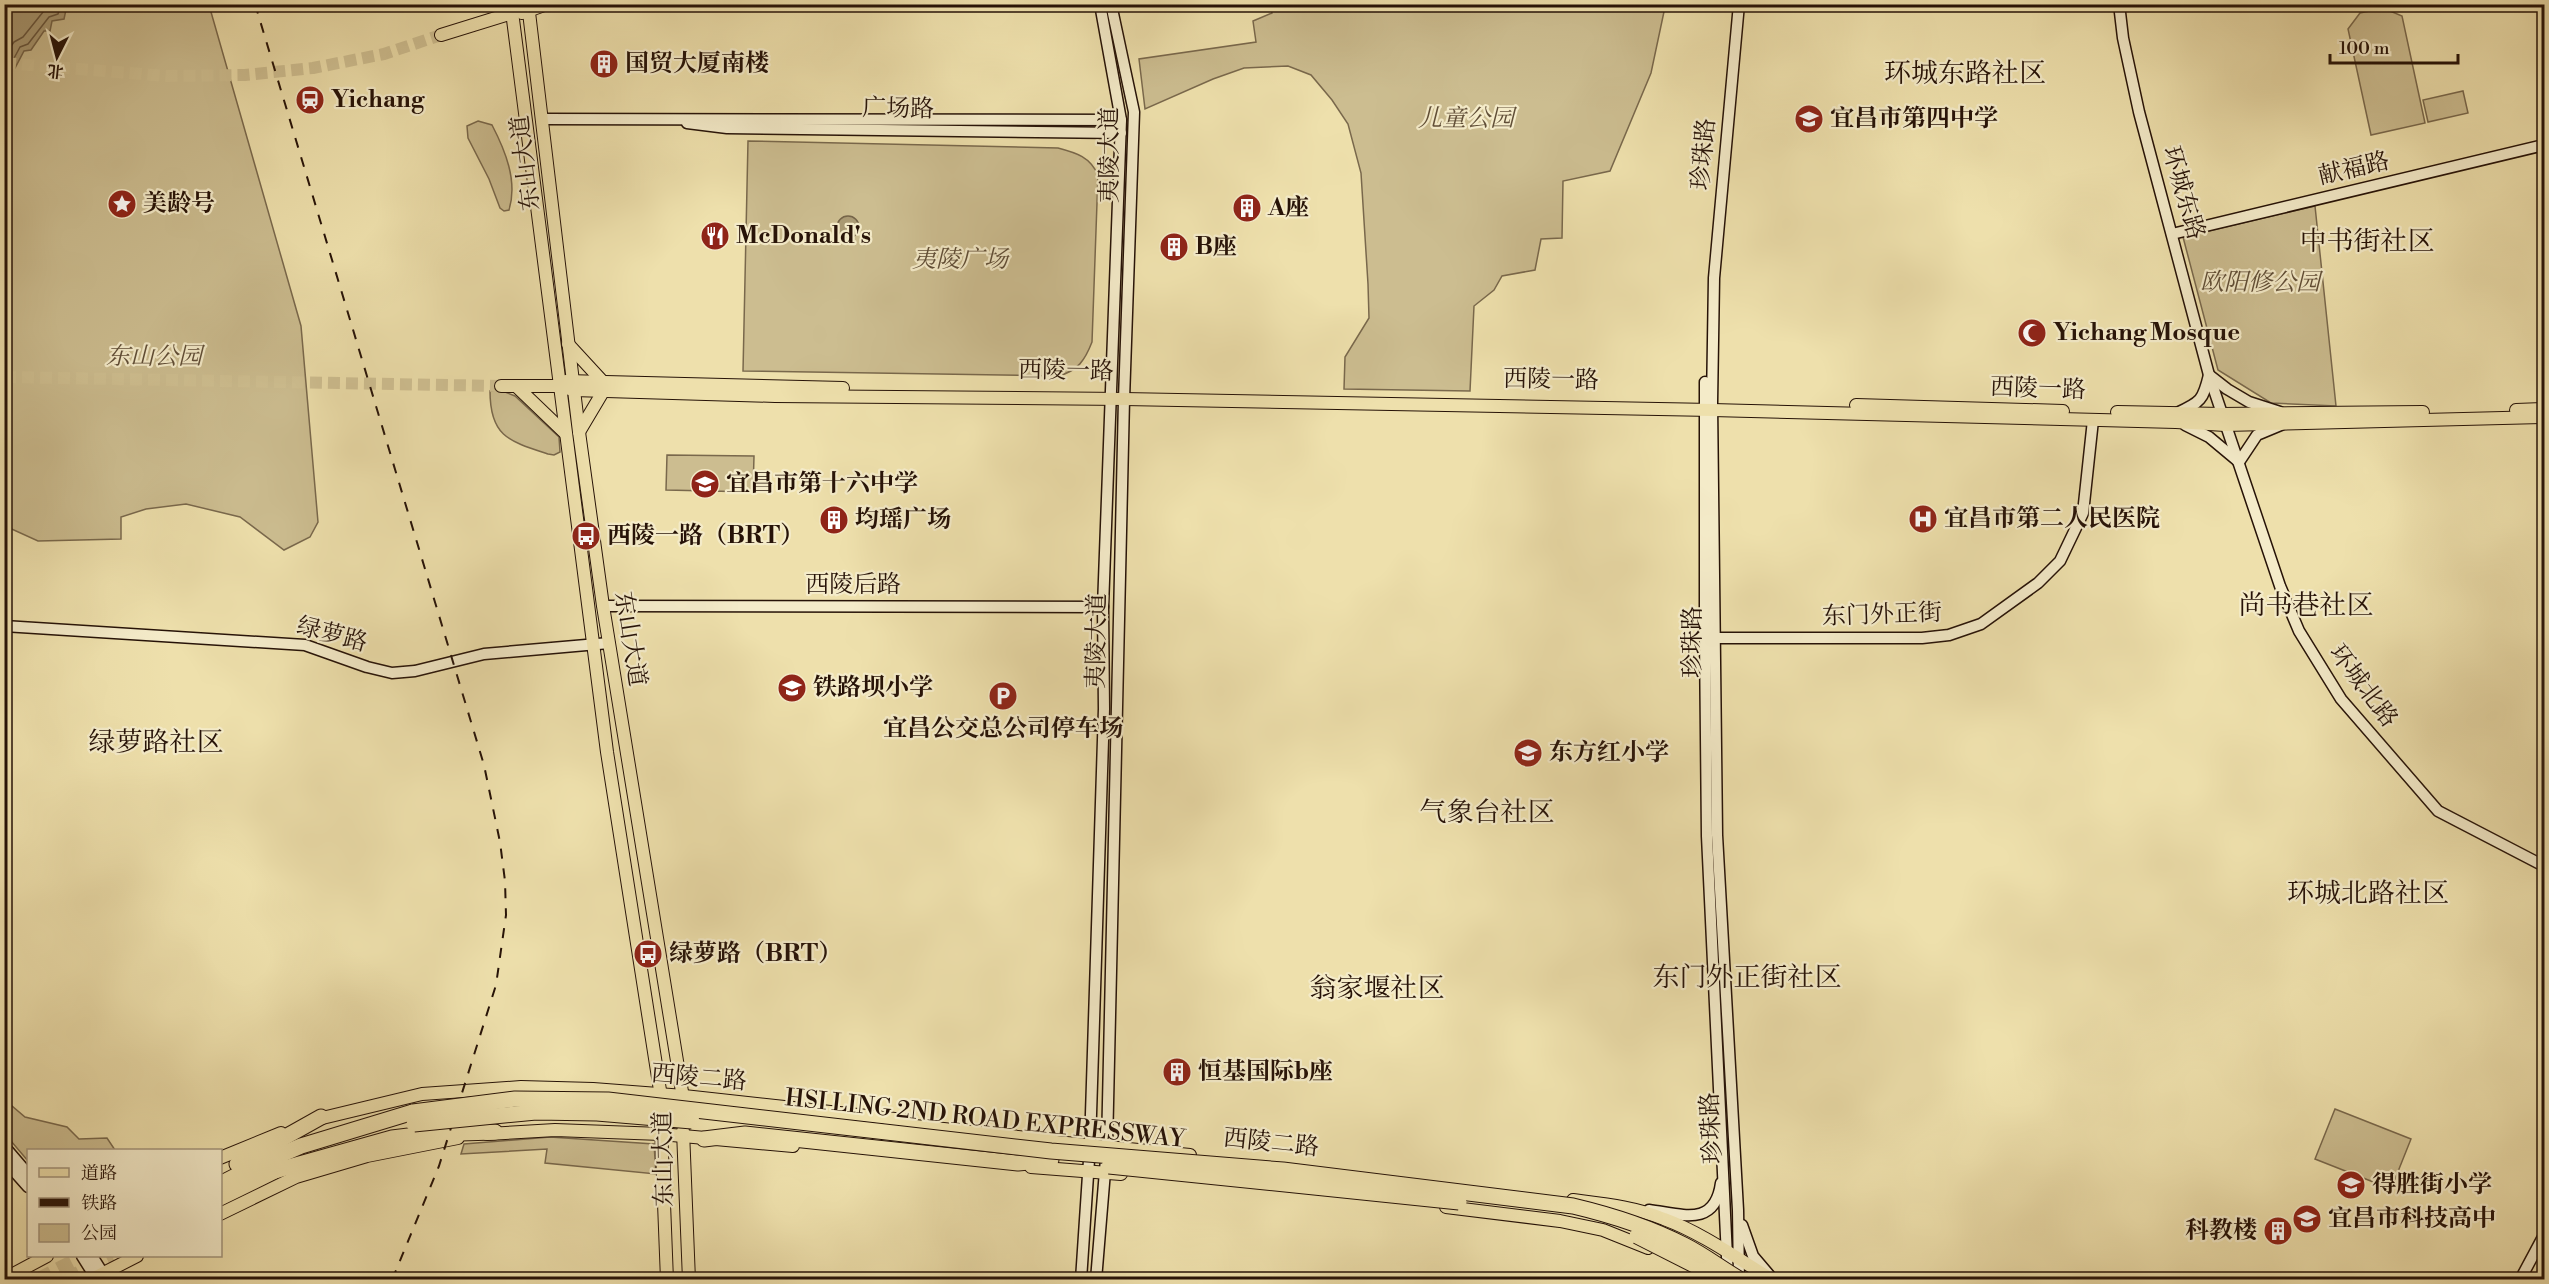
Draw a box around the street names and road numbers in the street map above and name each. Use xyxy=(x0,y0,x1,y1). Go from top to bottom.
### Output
street label: 广场路 xyxy=(862,93,934,125)
street label: 夷陵大道 xyxy=(1095,107,1125,203)
street label: 东山大道 xyxy=(505,114,547,212)
street label: 珍珠路 xyxy=(1686,117,1722,191)
street label: 环城东路 xyxy=(2155,143,2211,243)
street label: 献福路 xyxy=(2316,146,2392,192)
street label: 西陵一路 xyxy=(1018,355,1114,387)
street label: 西陵一路 xyxy=(1503,364,1599,396)
street label: 西陵一路 xyxy=(1990,372,2086,406)
street label: 西陵后路 xyxy=(805,570,901,600)
street label: 东山大道 xyxy=(608,589,652,689)
street label: 夷陵大道 xyxy=(1081,593,1113,689)
street label: 东门外正街 xyxy=(1822,598,1942,632)
street label: 珍珠路 xyxy=(1678,606,1708,678)
street label: 绿萝路 xyxy=(293,611,371,659)
street label: 环城北路 xyxy=(2322,639,2404,733)
street label: 西陵二路 xyxy=(650,1059,748,1097)
street label: HSI LING 2ND ROAD EXPRESSWAY xyxy=(783,1083,1188,1155)
street label: 珍珠路 xyxy=(1695,1091,1729,1165)
street label: 东山大道 xyxy=(648,1111,680,1207)
street label: 西陵二路 xyxy=(1222,1123,1320,1163)

